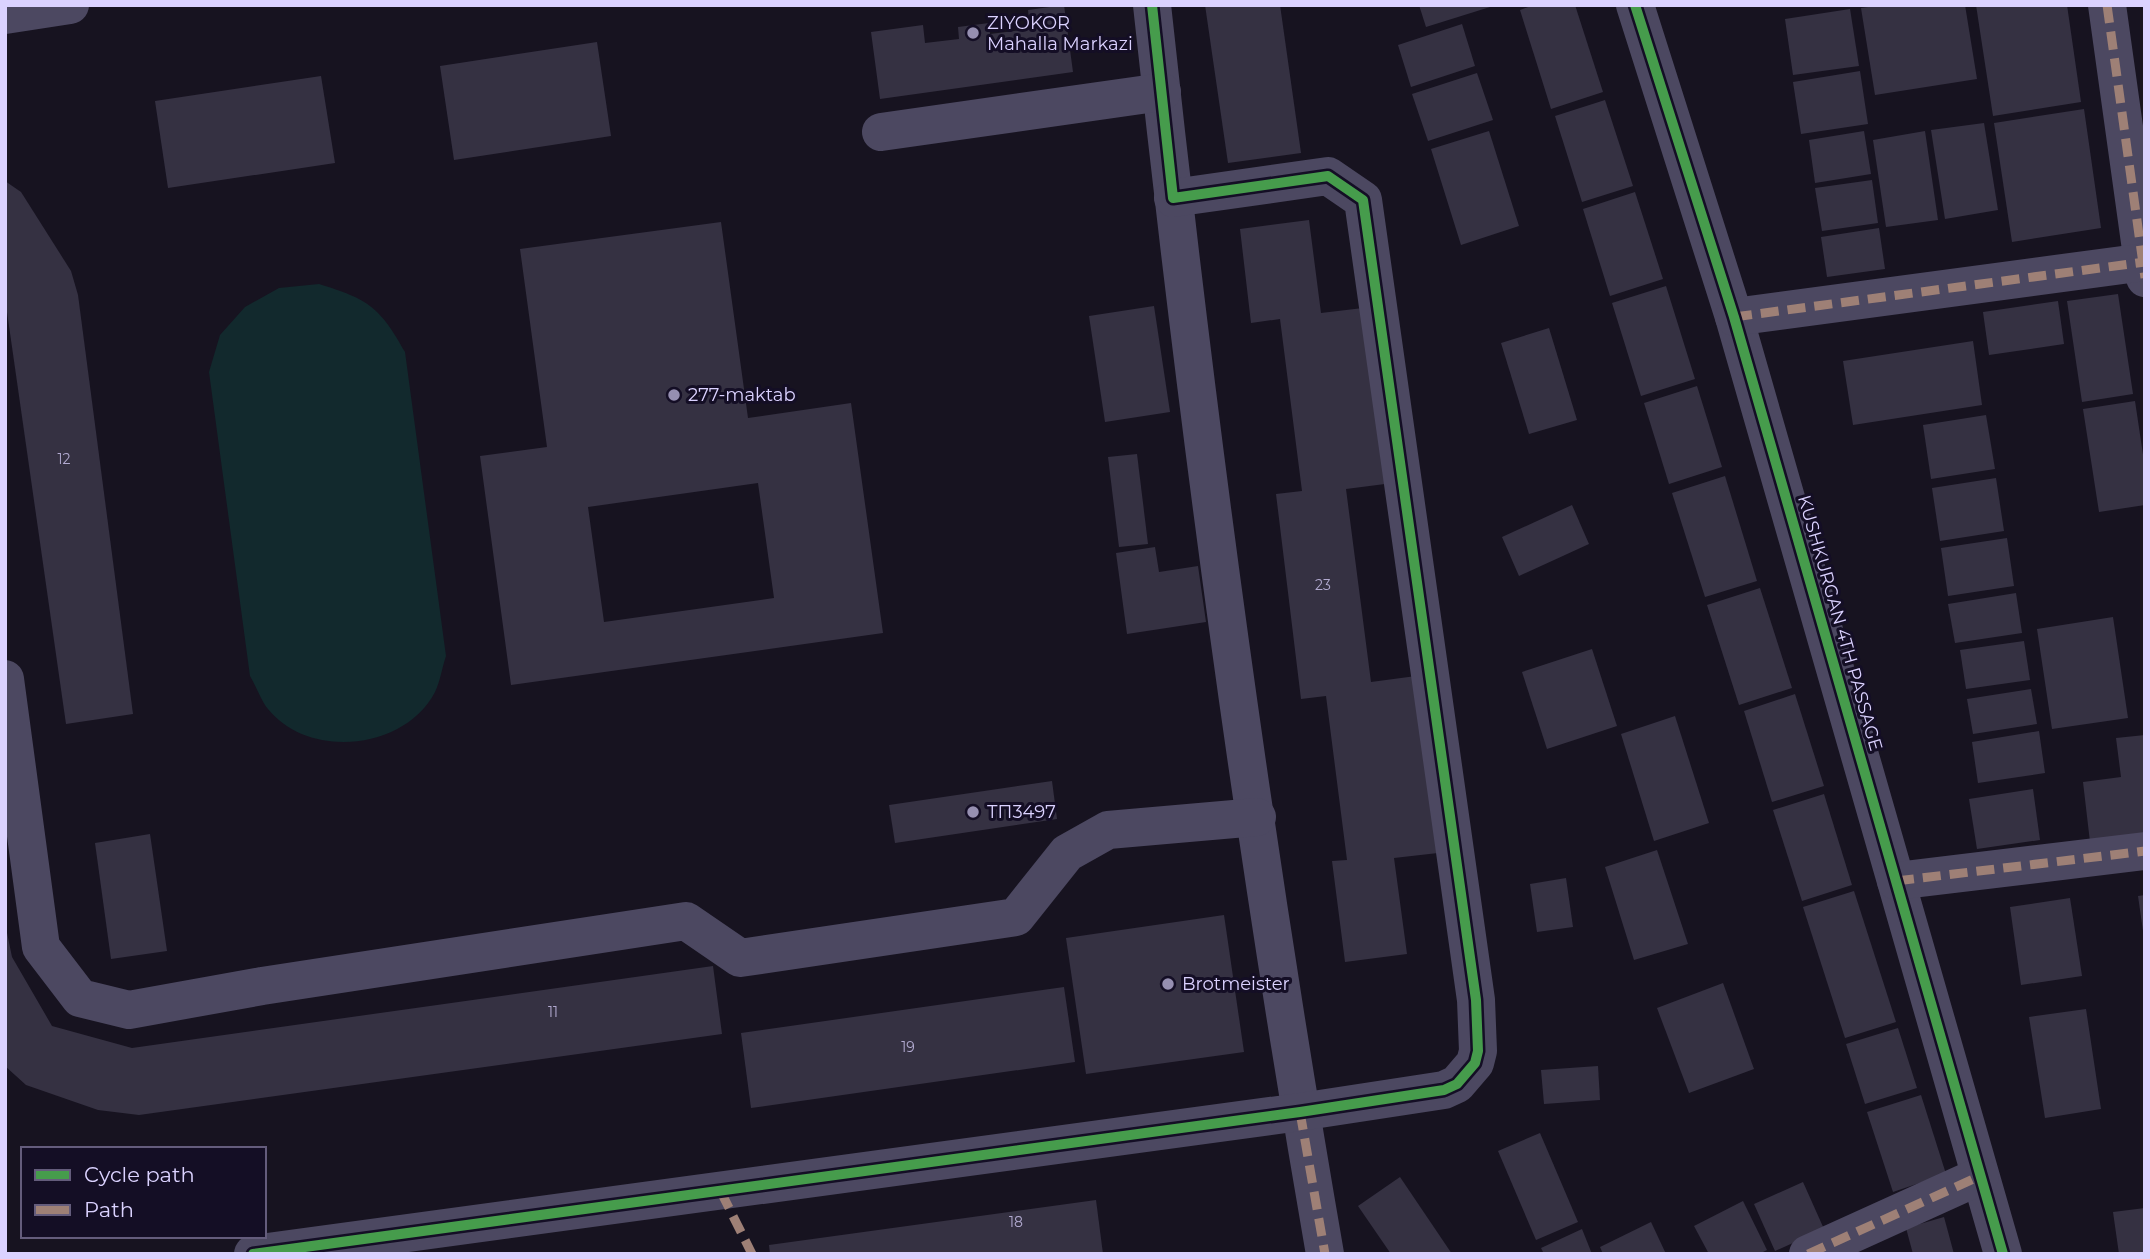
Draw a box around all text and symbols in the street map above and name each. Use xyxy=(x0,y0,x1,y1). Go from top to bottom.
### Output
place label: ZIYOKOR Mahalla Markazi xyxy=(987,12,1133,55)
marker: ZIYOKOR Mahalla Markazi xyxy=(965,25,981,41)
place label: 277-maktab xyxy=(688,384,796,406)
marker: 277-maktab xyxy=(666,387,682,403)
house number: 12 xyxy=(57,450,71,468)
street label: KUSHKURGAN 4TH PASSAGE xyxy=(1793,493,1887,753)
house number: 23 xyxy=(1315,576,1331,594)
place label: ТП3497 xyxy=(987,801,1056,823)
marker: ТП3497 xyxy=(965,804,981,820)
place label: Brotmeister xyxy=(1182,973,1290,995)
marker: Brotmeister xyxy=(1160,976,1176,992)
house number: 11 xyxy=(548,1003,558,1021)
house number: 19 xyxy=(901,1038,915,1056)
legend xyxy=(21,1147,266,1238)
text: Cycle path xyxy=(84,1162,195,1187)
text: Path xyxy=(84,1197,134,1222)
house number: 18 xyxy=(1009,1213,1023,1231)

